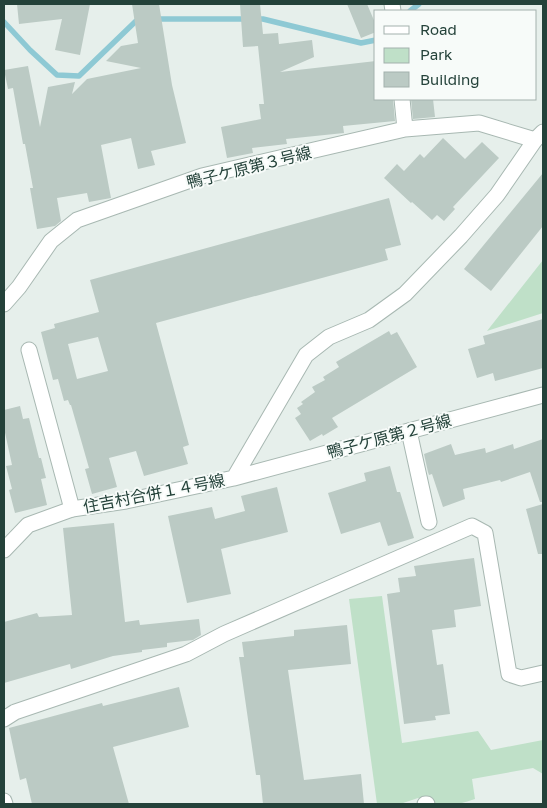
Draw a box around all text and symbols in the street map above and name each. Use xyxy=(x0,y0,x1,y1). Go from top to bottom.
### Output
legend xyxy=(374,10,537,100)
text: Road xyxy=(420,20,457,38)
text: Park xyxy=(420,45,453,63)
text: Building xyxy=(420,70,480,88)
street label: 鴨子ケ原第３号線 xyxy=(184,142,314,192)
street label: 鴨子ケ原第２号線 xyxy=(325,410,453,462)
street label: 住吉村合併１４号線 xyxy=(81,469,227,517)

